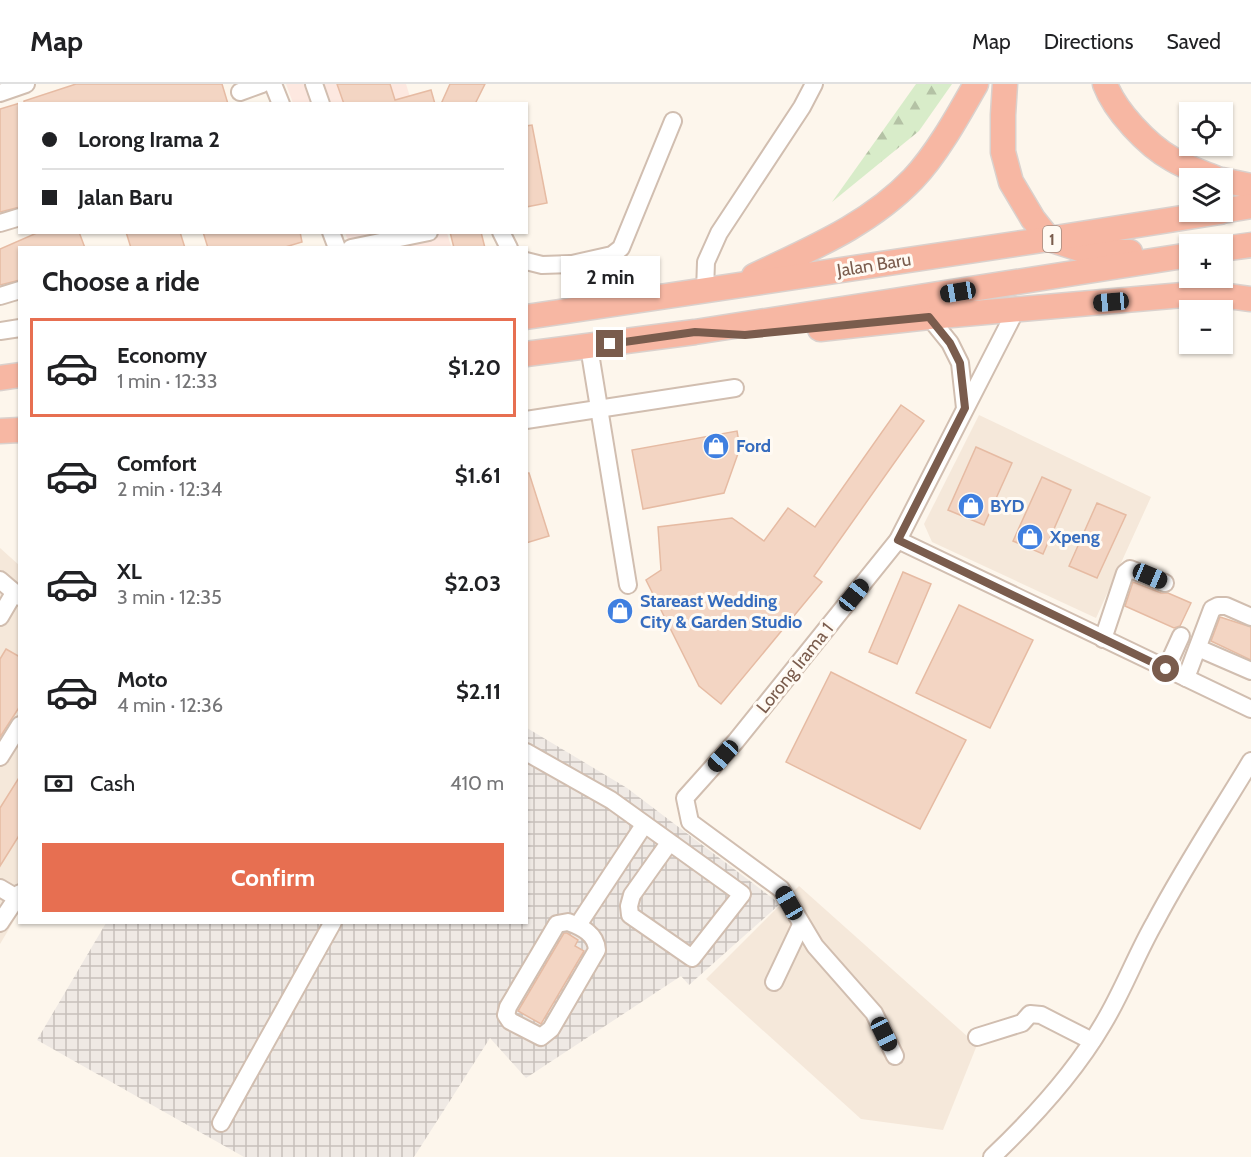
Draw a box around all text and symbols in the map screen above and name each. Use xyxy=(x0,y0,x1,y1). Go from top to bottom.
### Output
text: Map xyxy=(30,24,83,58)
text: Map xyxy=(972,29,1011,54)
text: Directions xyxy=(1044,29,1133,54)
text: Saved xyxy=(1166,29,1221,54)
map controls xyxy=(1179,102,1233,354)
button: locate xyxy=(1179,102,1233,156)
text: Lorong Irama 2 xyxy=(78,126,220,153)
button: layers xyxy=(1179,168,1233,222)
text: Jalan Baru xyxy=(78,184,173,211)
road number: 1 xyxy=(1043,226,1061,252)
button: + xyxy=(1179,234,1233,288)
street label: Jalan Baru xyxy=(834,248,913,282)
callout: 2 min xyxy=(560,257,660,299)
text: Choose a ride xyxy=(42,265,200,298)
text: 2 min xyxy=(586,265,635,289)
car xyxy=(939,280,977,304)
car xyxy=(1092,291,1130,313)
button: − xyxy=(1179,300,1233,354)
route end xyxy=(596,330,623,357)
icon: car xyxy=(45,341,99,395)
text: Economy xyxy=(117,342,207,369)
text: $1.20 xyxy=(448,354,501,381)
text: 1 min · 12:33 xyxy=(117,369,218,393)
shop icon: Ford xyxy=(701,431,731,461)
place label: Ford xyxy=(736,435,771,457)
icon: car xyxy=(45,449,99,503)
text: Comfort xyxy=(117,450,196,477)
text: $1.61 xyxy=(455,462,501,489)
text: 2 min · 12:34 xyxy=(117,477,222,501)
shop icon: BYD xyxy=(956,491,986,521)
place label: BYD xyxy=(990,495,1025,517)
shop icon: Xpeng xyxy=(1015,522,1045,552)
place label: Xpeng xyxy=(1049,526,1100,548)
icon: car xyxy=(45,557,99,611)
text: XL xyxy=(117,558,142,585)
car xyxy=(1130,561,1170,591)
text: $2.03 xyxy=(445,570,501,597)
car xyxy=(836,575,872,615)
text: 3 min · 12:35 xyxy=(117,585,222,609)
place label: Stareast Wedding City & Garden Studio xyxy=(640,590,802,633)
shop icon: Stareast Wedding City & Garden Studio xyxy=(605,596,635,626)
street label: Lorong Irama 1 xyxy=(752,618,838,718)
route start xyxy=(1152,655,1179,682)
icon: car xyxy=(45,665,99,719)
text: Moto xyxy=(117,666,168,693)
text: $2.11 xyxy=(456,678,501,705)
text: 4 min · 12:36 xyxy=(117,693,223,717)
car xyxy=(704,737,742,775)
icon: cash xyxy=(42,767,75,800)
text: Cash xyxy=(90,770,135,797)
text: 410 m xyxy=(450,771,504,795)
button: Confirm xyxy=(42,843,504,912)
car xyxy=(772,883,806,923)
car xyxy=(868,1014,900,1054)

